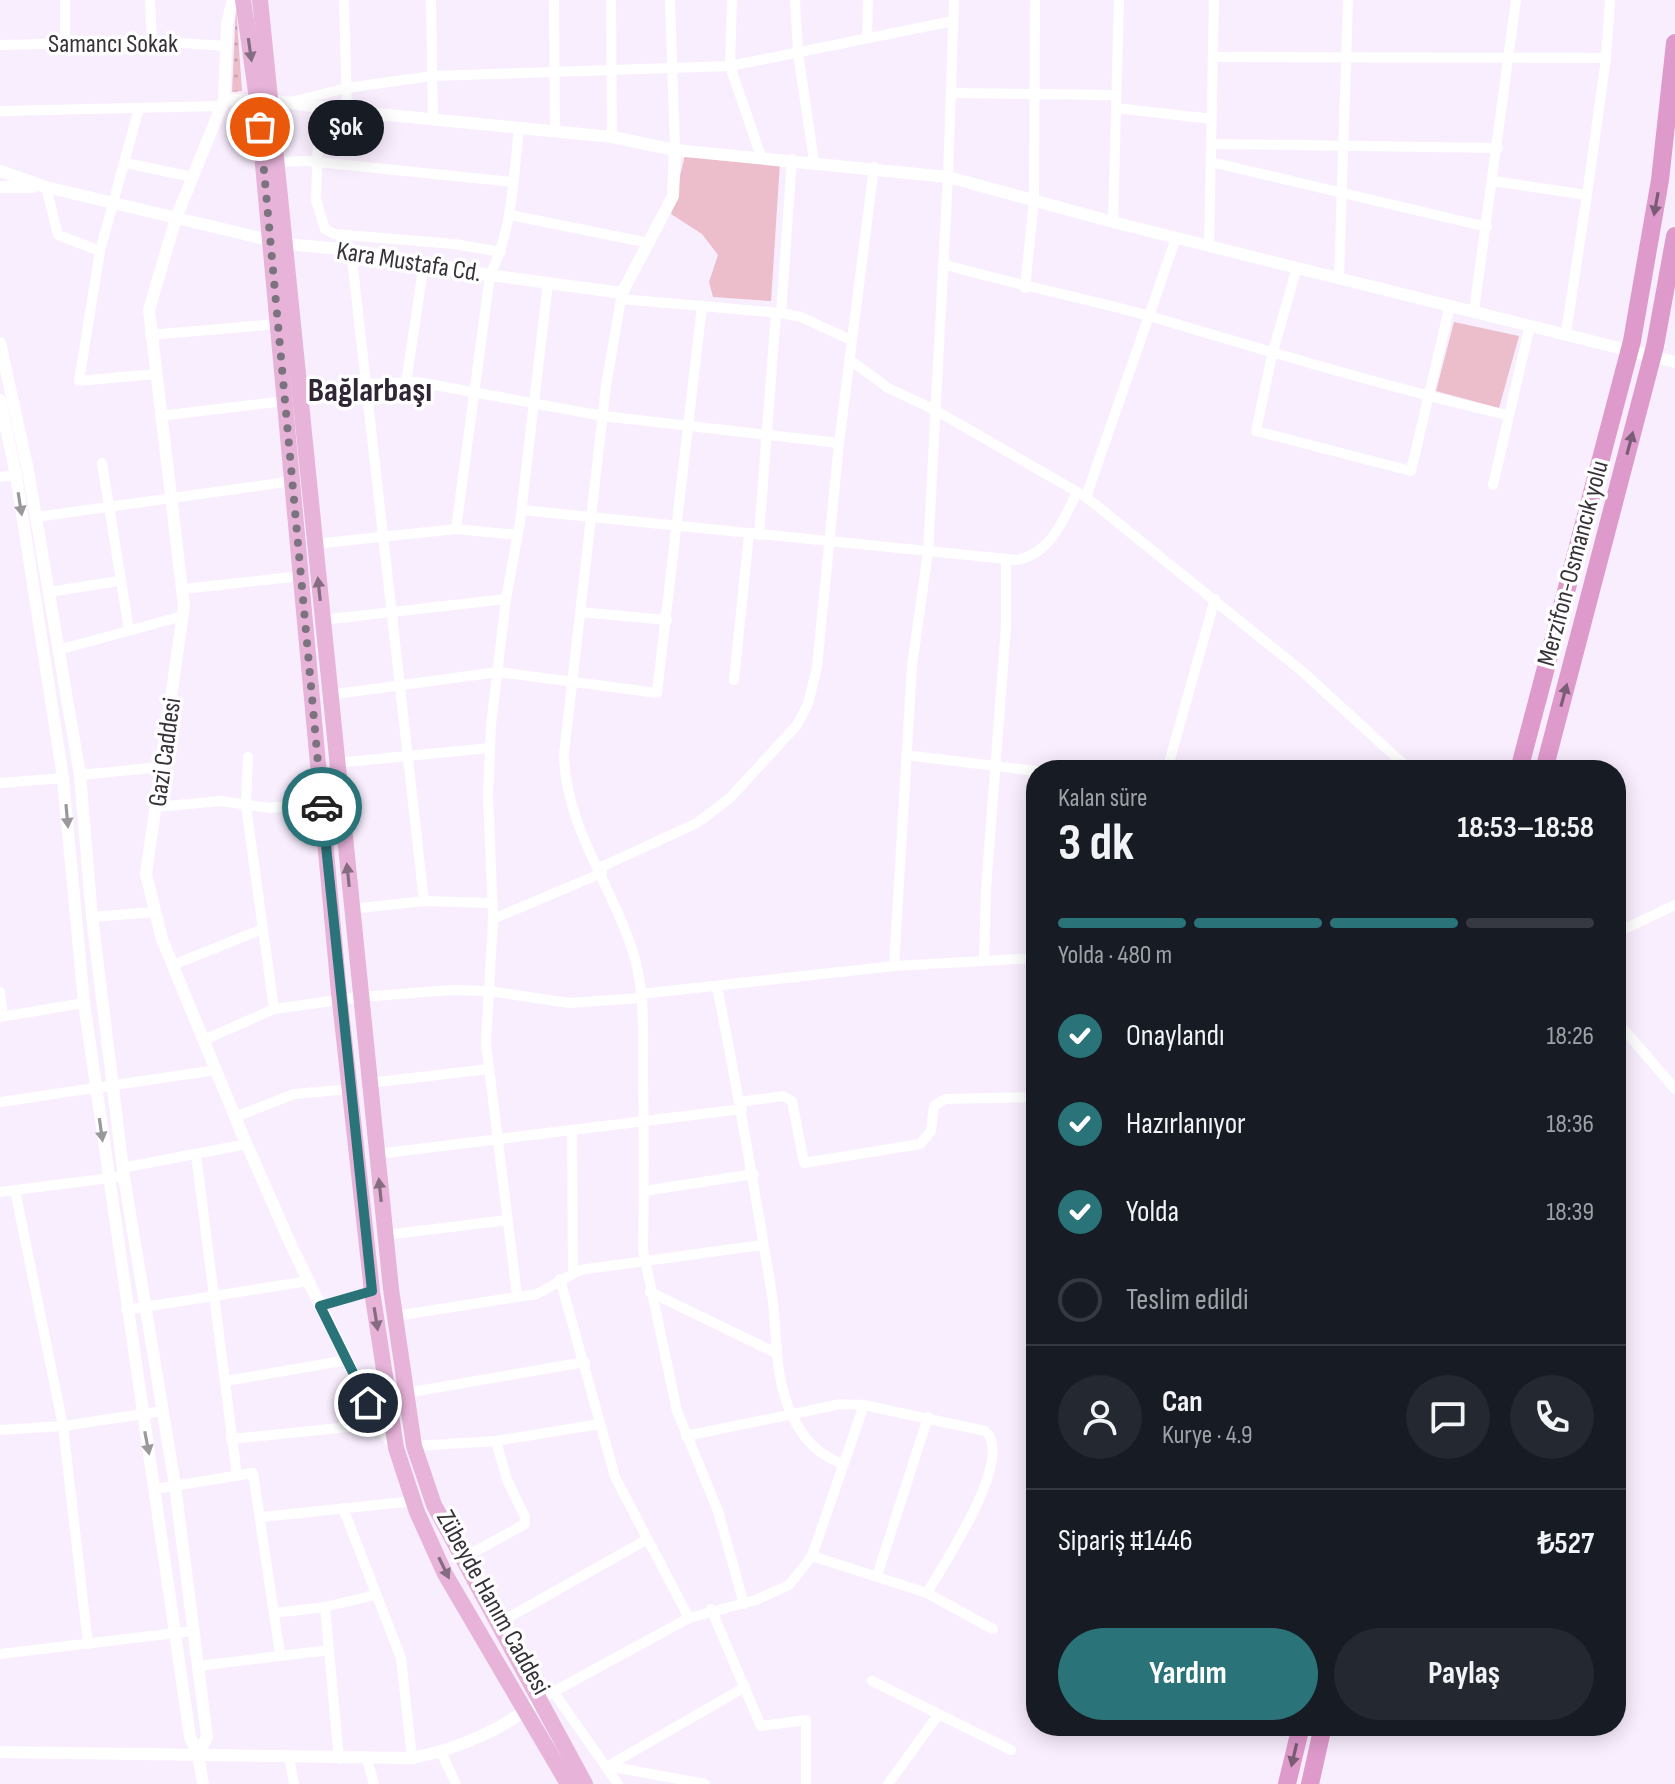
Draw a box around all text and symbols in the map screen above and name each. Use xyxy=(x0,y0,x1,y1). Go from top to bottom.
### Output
street label: Samancı Sokak xyxy=(48,29,178,60)
one-way arrow xyxy=(244,37,257,62)
pin xyxy=(226,93,294,161)
callout: Şok xyxy=(308,99,384,155)
icon: bag xyxy=(238,105,282,149)
text: Şok xyxy=(329,112,363,143)
one-way arrow xyxy=(1650,191,1662,216)
street label: Kara Mustafa Cd. xyxy=(334,236,483,289)
district label: Bağlarbaşı xyxy=(308,370,432,411)
one-way arrow xyxy=(1625,431,1637,456)
street label: Merzifon-Osmancık yolu xyxy=(1531,457,1616,670)
one-way arrow xyxy=(15,492,27,517)
one-way arrow xyxy=(312,576,325,601)
one-way arrow xyxy=(1558,682,1570,707)
street label: Gazi Caddesi xyxy=(143,696,188,809)
courier xyxy=(282,767,362,847)
text: Kalan süre xyxy=(1058,783,1147,814)
icon: car xyxy=(300,785,344,829)
one-way arrow xyxy=(61,804,74,829)
text: 18:53–18:58 xyxy=(1457,810,1594,846)
text: 3 dk xyxy=(1058,812,1134,875)
one-way arrow xyxy=(341,863,354,888)
text: Yolda · 480 m xyxy=(1058,940,1172,971)
icon: check xyxy=(1058,1014,1102,1058)
text: Onaylandı xyxy=(1126,1018,1225,1054)
text: 18:26 xyxy=(1546,1021,1594,1052)
icon: check xyxy=(1058,1102,1102,1146)
text: Hazırlanıyor xyxy=(1126,1106,1246,1142)
text: 18:36 xyxy=(1546,1109,1594,1140)
one-way arrow xyxy=(95,1118,108,1143)
one-way arrow xyxy=(374,1177,387,1202)
icon: check xyxy=(1058,1190,1102,1234)
text: Yolda xyxy=(1126,1194,1179,1230)
text: 18:39 xyxy=(1546,1197,1594,1228)
text: Teslim edildi xyxy=(1126,1282,1249,1318)
one-way arrow xyxy=(370,1307,383,1332)
pin xyxy=(334,1369,402,1437)
button: person xyxy=(1058,1375,1142,1459)
button: chat xyxy=(1406,1375,1490,1459)
button: phone xyxy=(1510,1375,1594,1459)
icon: home xyxy=(346,1381,390,1425)
text: Can xyxy=(1162,1384,1203,1420)
text: Kurye · 4.9 xyxy=(1162,1420,1252,1451)
one-way arrow xyxy=(141,1431,153,1456)
street label: Zübeyde Hanım Caddesi xyxy=(429,1505,556,1700)
text: Sipariş #1446 xyxy=(1058,1523,1193,1559)
text: ₺527 xyxy=(1537,1526,1594,1562)
one-way arrow xyxy=(437,1557,450,1580)
button: Yardım xyxy=(1058,1628,1318,1720)
button: Paylaş xyxy=(1334,1628,1594,1720)
one-way arrow xyxy=(1287,1743,1300,1768)

